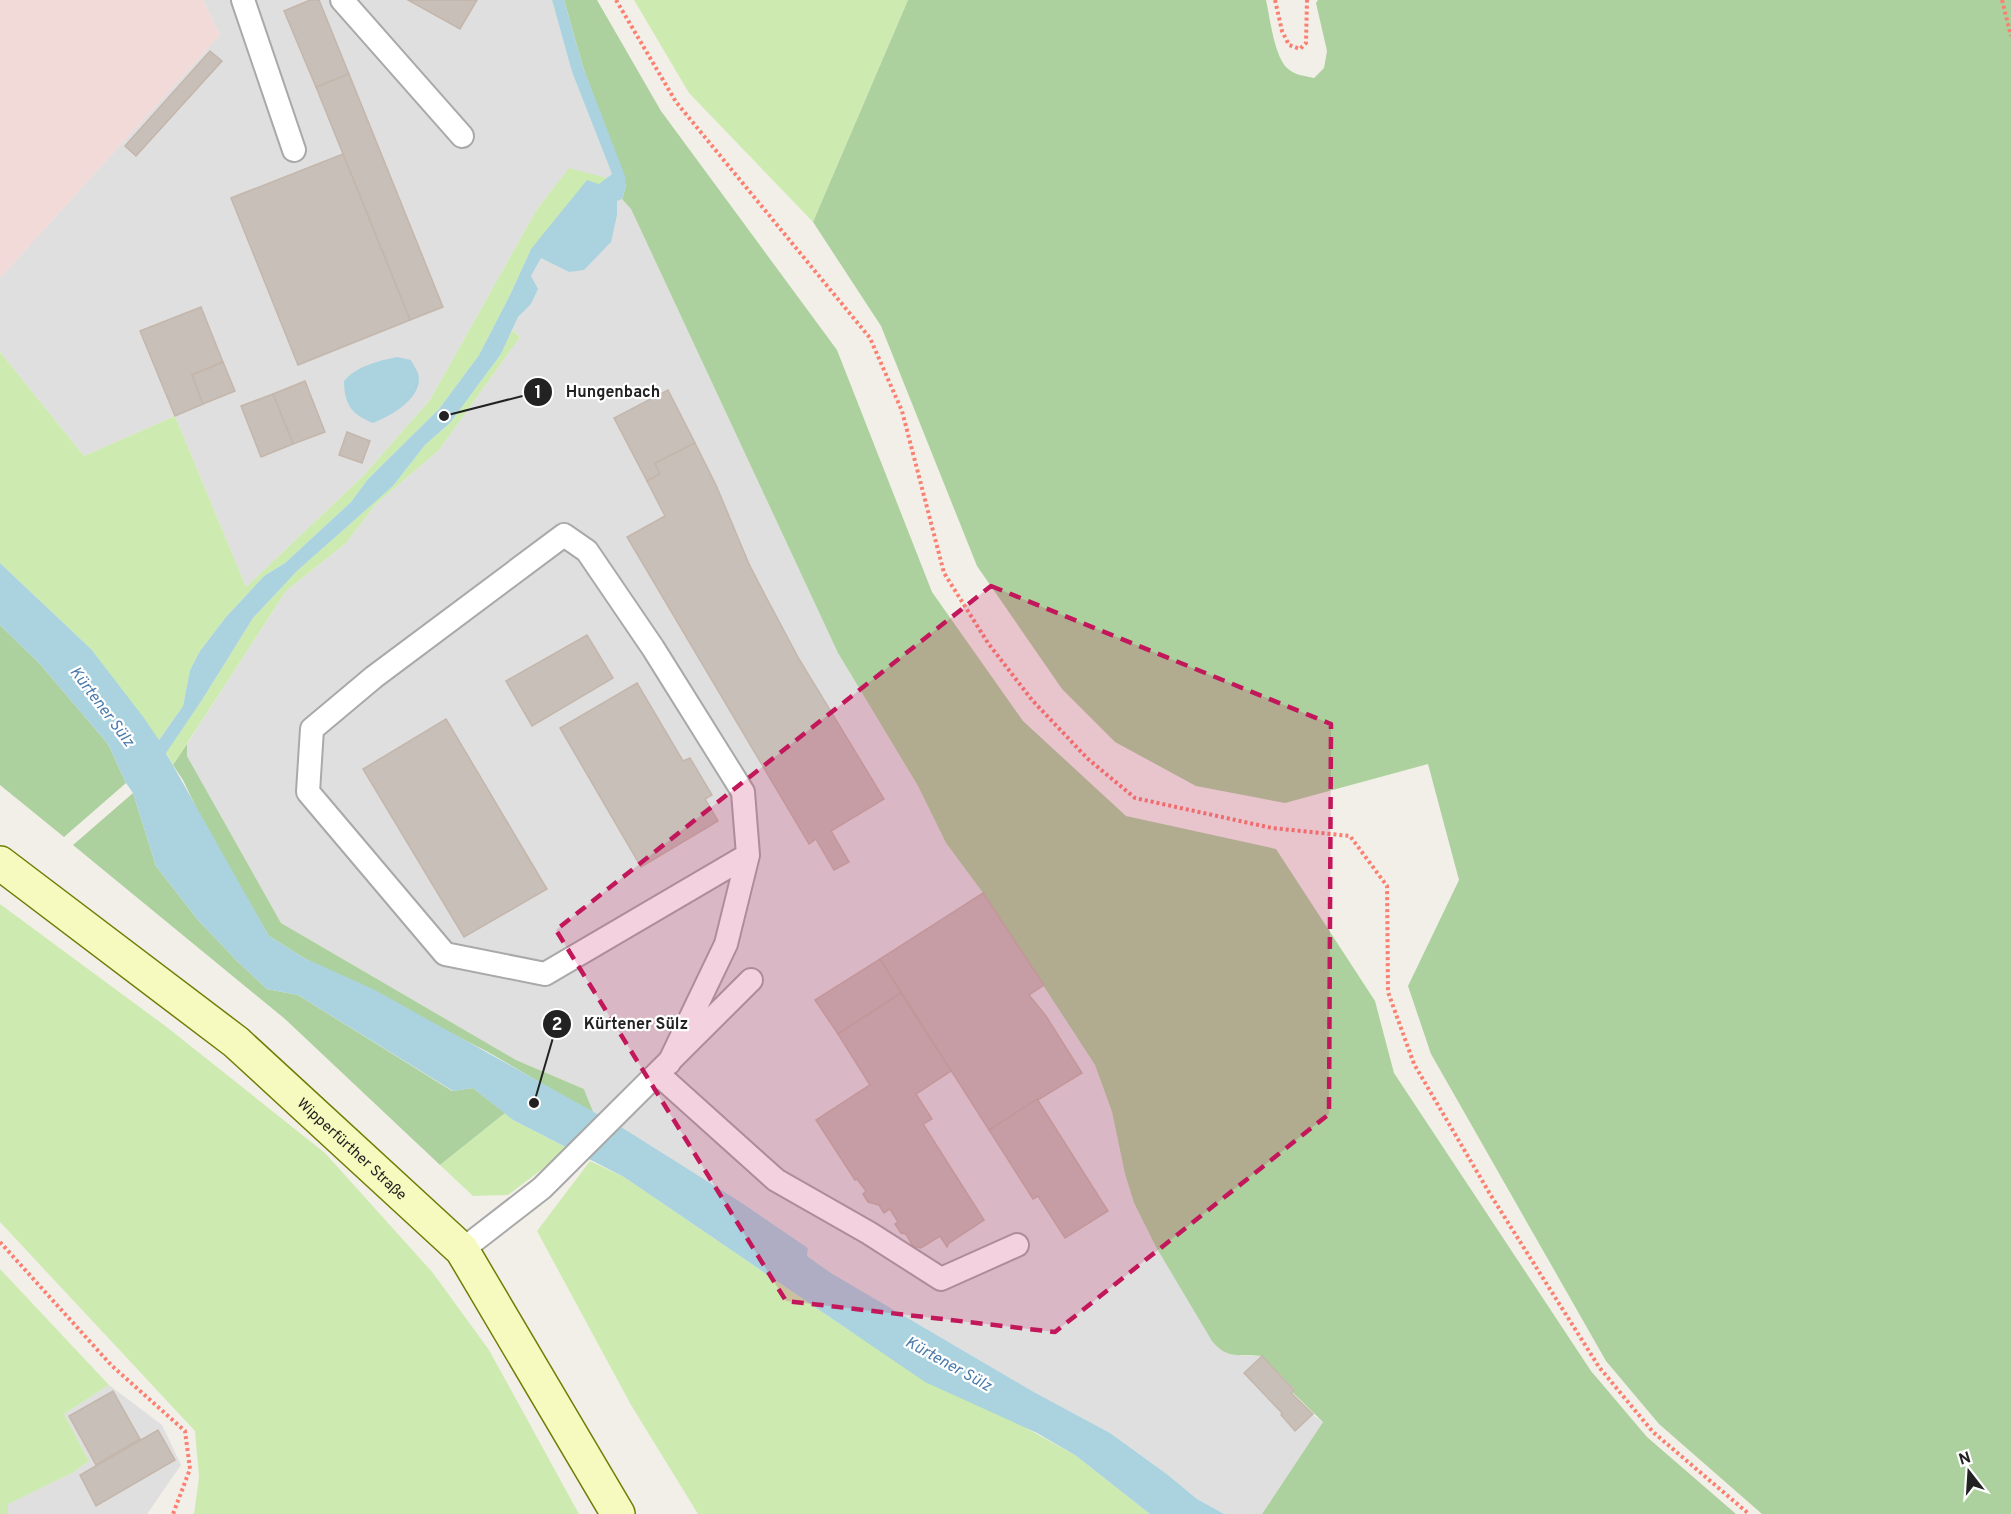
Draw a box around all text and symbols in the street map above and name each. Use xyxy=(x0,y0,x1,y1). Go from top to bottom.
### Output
callout: Hungenbach xyxy=(523,375,672,409)
text: 1 xyxy=(534,382,542,405)
text: Hungenbach xyxy=(566,383,660,403)
water label: Kürtener Sülz xyxy=(65,663,139,752)
callout: Kürtener Sülz xyxy=(542,1007,700,1041)
text: 2 xyxy=(551,1014,563,1037)
text: Kürtener Sülz xyxy=(584,1015,688,1035)
street label: Wipperfürther Straße xyxy=(292,1095,410,1205)
water label: Kürtener Sülz xyxy=(901,1333,996,1397)
north arrow xyxy=(1939,1442,1999,1502)
text: N xyxy=(1957,1448,1974,1471)

